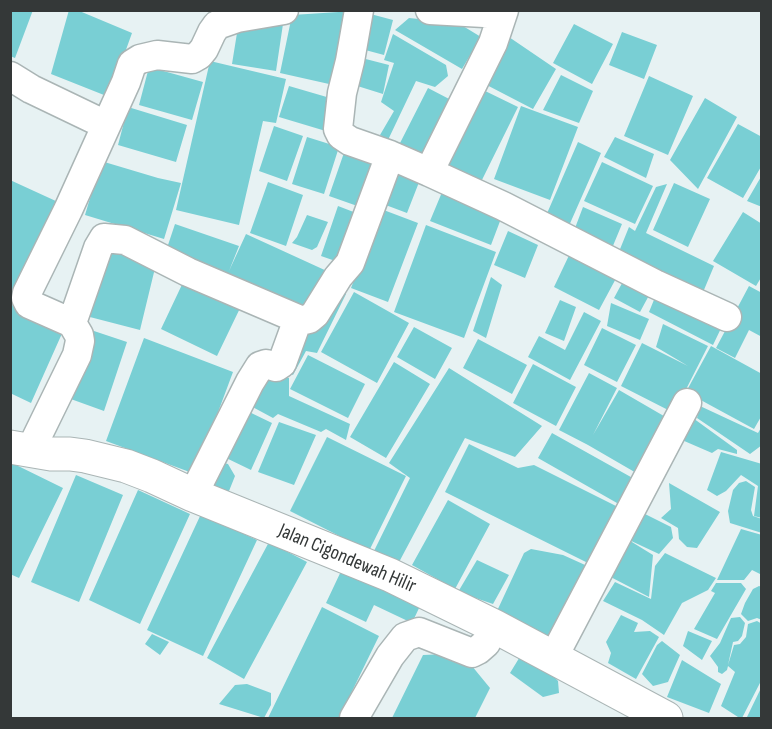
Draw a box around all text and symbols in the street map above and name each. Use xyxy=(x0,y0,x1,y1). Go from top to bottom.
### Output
street label: Jalan Cigondewah Hilir xyxy=(274,519,420,599)

